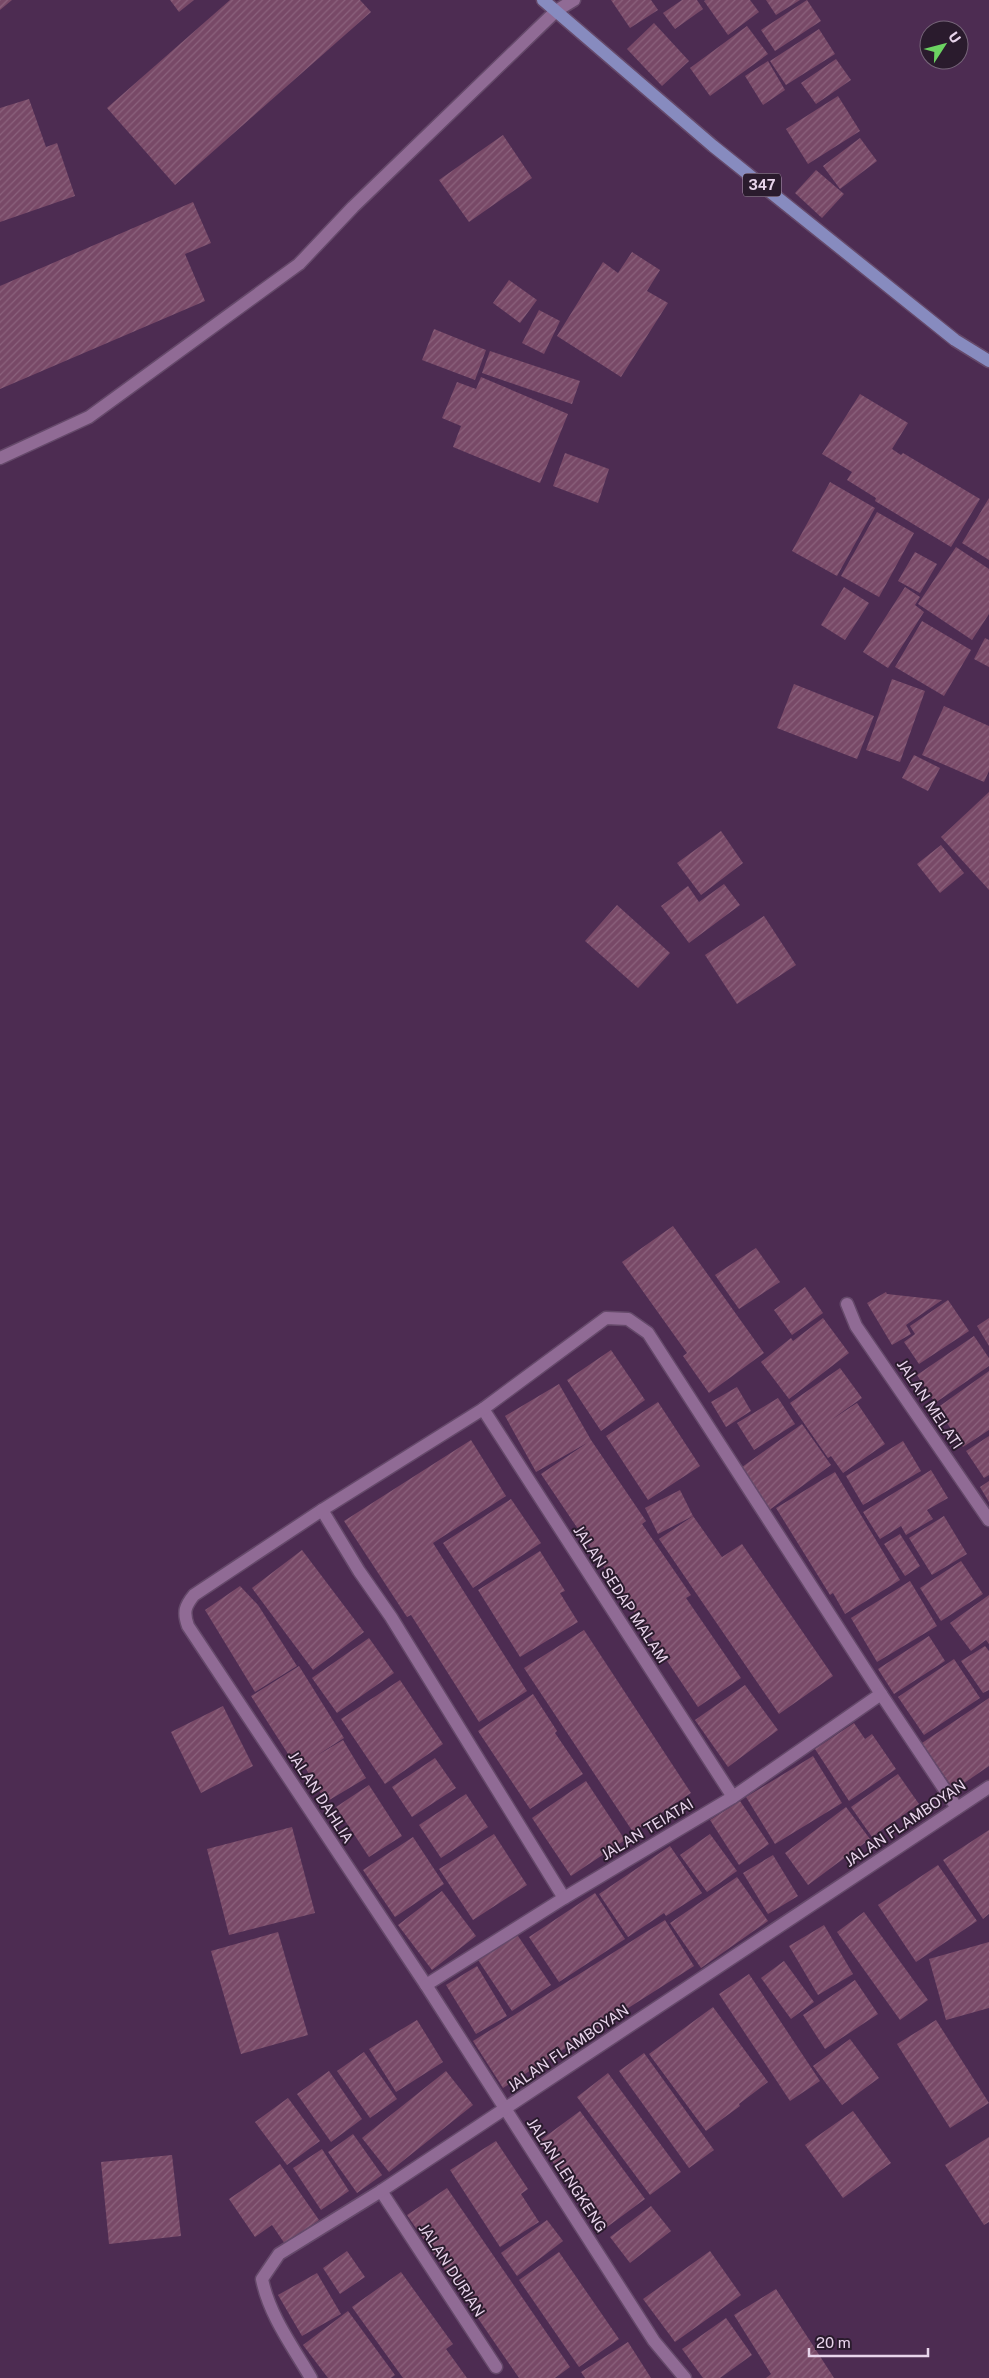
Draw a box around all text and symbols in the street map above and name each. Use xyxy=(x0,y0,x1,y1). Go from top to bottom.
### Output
north arrow xyxy=(919,20,969,70)
text: U xyxy=(945,29,964,46)
road number: 347 xyxy=(743,174,781,196)
street label: JALAN MELATI xyxy=(894,1356,966,1452)
street label: JALAN SEDAP MALAM xyxy=(570,1522,672,1666)
street label: JALAN DAHLIA xyxy=(285,1748,357,1846)
street label: JALAN FLAMBOYAN xyxy=(841,1776,969,1870)
street label: JALAN TEIATAI xyxy=(598,1795,696,1863)
street label: JALAN FLAMBOYAN xyxy=(504,2001,632,2095)
street label: JALAN LENGKENG xyxy=(524,2115,610,2235)
street label: JALAN DURIAN xyxy=(416,2220,488,2320)
scale bar xyxy=(809,2326,928,2358)
text: 20 m xyxy=(816,2334,851,2351)

